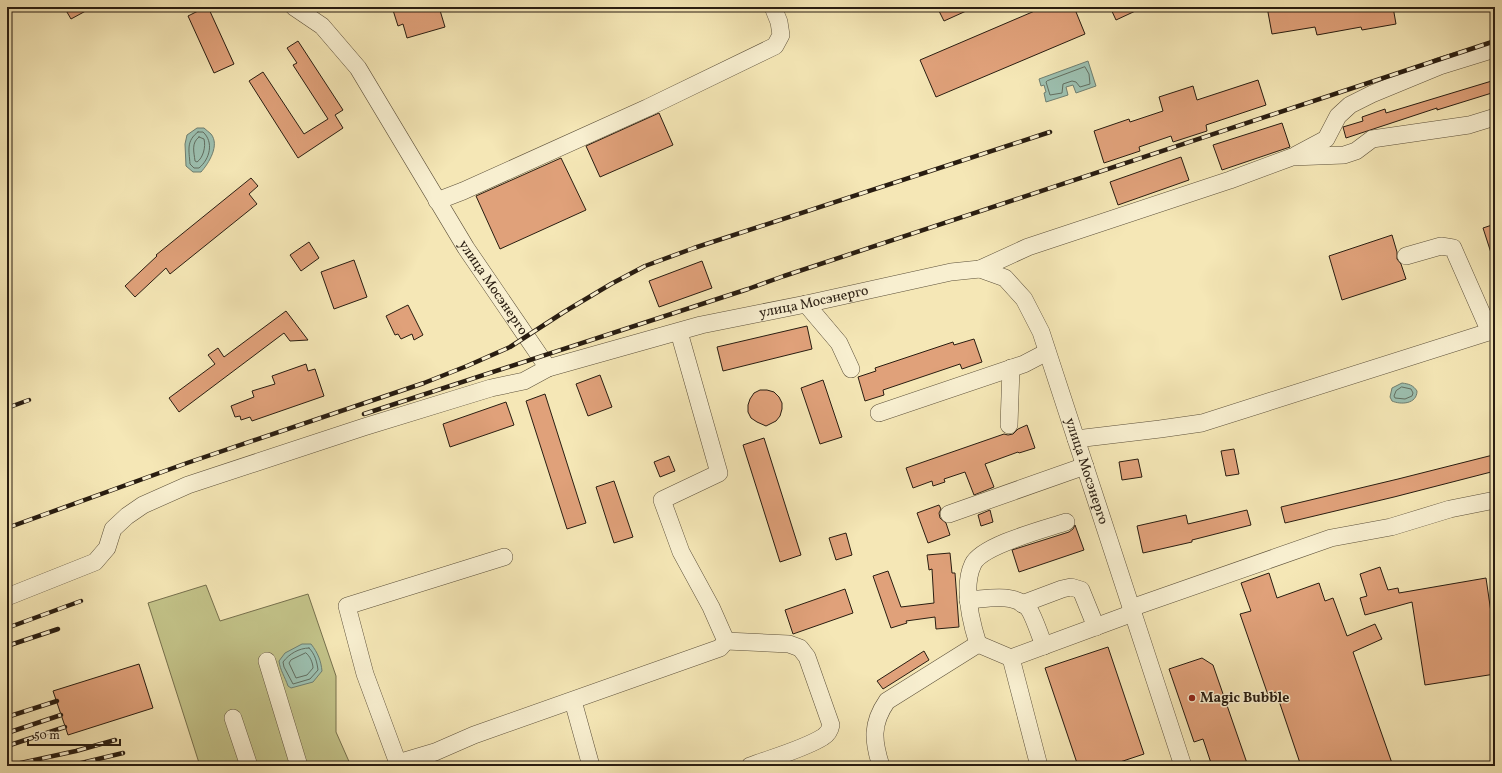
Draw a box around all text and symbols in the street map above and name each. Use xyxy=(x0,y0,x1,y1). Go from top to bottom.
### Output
street label: улица Мосэнерго xyxy=(454,236,532,339)
street label: улица Мосэнерго xyxy=(757,281,870,323)
street label: улица Мосэнерго xyxy=(1060,415,1113,527)
place label: Magic Bubble xyxy=(1200,689,1289,708)
marker: Magic Bubble xyxy=(1187,693,1197,703)
scale bar xyxy=(28,721,120,747)
text: 50 m xyxy=(34,728,60,744)

